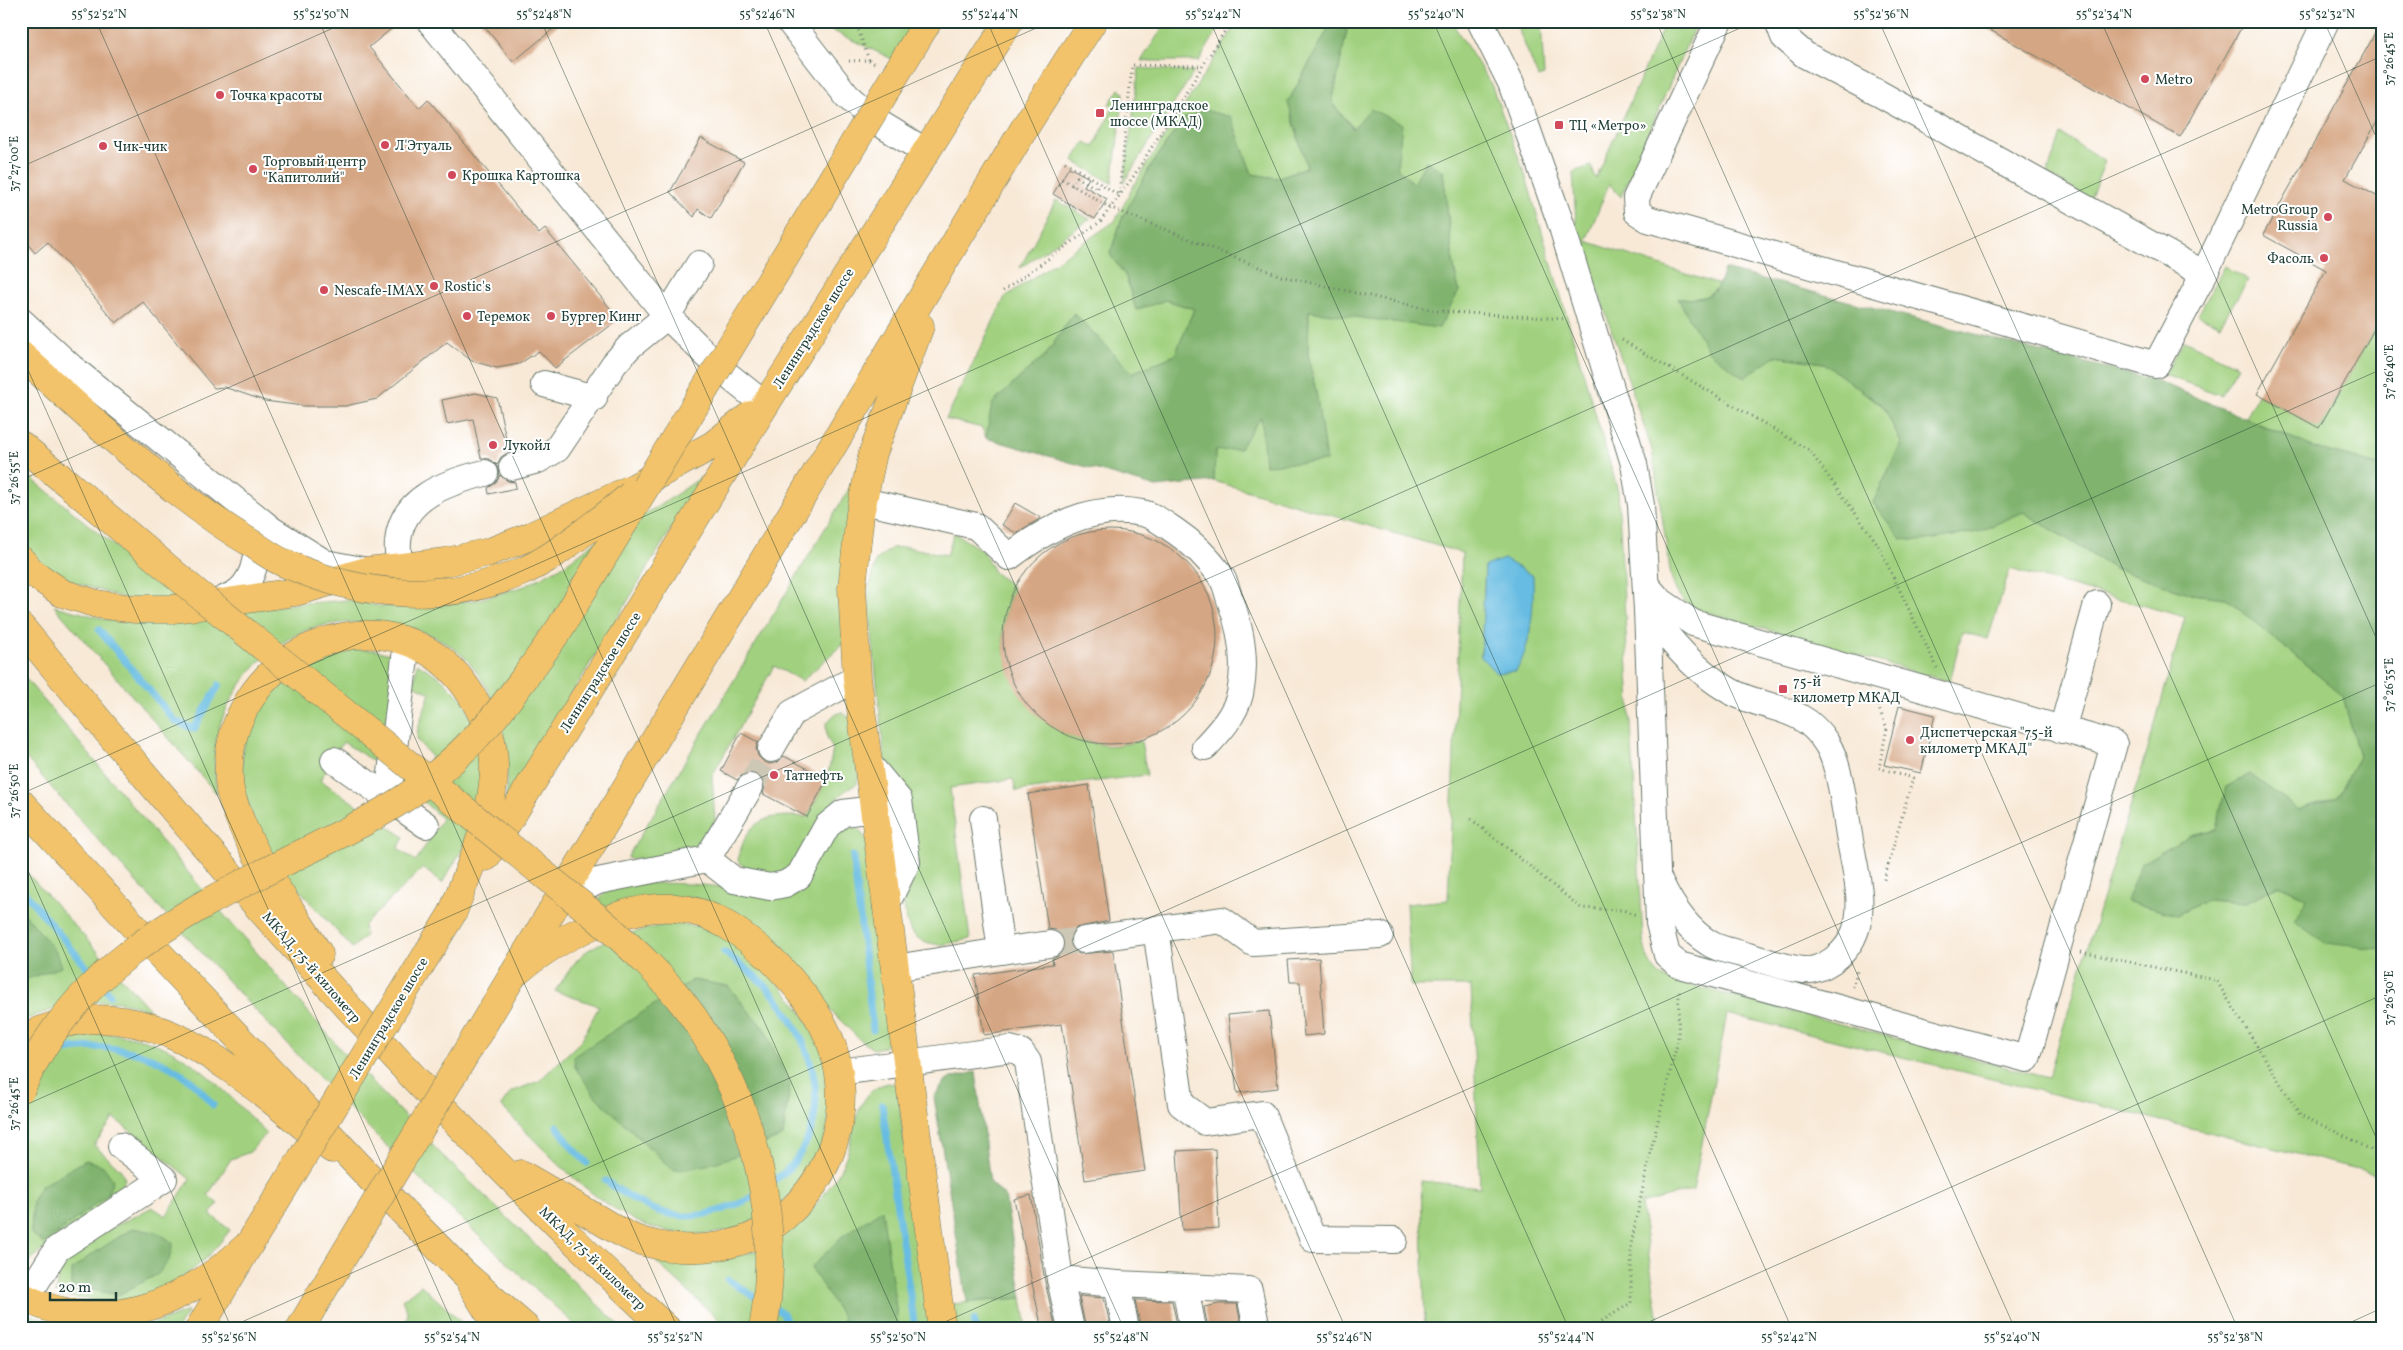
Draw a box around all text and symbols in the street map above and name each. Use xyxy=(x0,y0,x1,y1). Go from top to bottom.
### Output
text: 55°52'52"N xyxy=(71,7,127,23)
text: 55°52'50"N xyxy=(293,7,349,23)
text: 55°52'48"N xyxy=(516,7,572,23)
text: 55°52'46"N xyxy=(739,7,795,23)
text: 55°52'44"N xyxy=(962,7,1018,23)
text: 55°52'42"N xyxy=(1185,7,1241,23)
text: 55°52'40"N xyxy=(1408,7,1464,23)
text: 55°52'38"N xyxy=(1630,7,1686,23)
text: 55°52'36"N xyxy=(1853,7,1909,23)
text: 55°52'34"N xyxy=(2076,7,2132,23)
text: 55°52'32"N xyxy=(2299,7,2355,23)
text: 37°26'45"E xyxy=(2382,32,2398,86)
place label: Metro xyxy=(2155,71,2193,90)
marker: Metro xyxy=(2139,73,2151,85)
place label: Точка красоты xyxy=(230,87,323,106)
marker: Точка красоты xyxy=(214,89,226,101)
place label: Ленинградское шоссе (МКАД) xyxy=(1110,97,1209,132)
marker: Ленинградское шоссе (МКАД) xyxy=(1094,107,1106,119)
place label: ТЦ «Метро» xyxy=(1569,117,1647,136)
marker: ТЦ «Метро» xyxy=(1553,119,1565,131)
text: 37°27'00"E xyxy=(7,136,23,192)
place label: Л'Этуаль xyxy=(395,137,452,156)
place label: Чик-чик xyxy=(113,138,168,157)
marker: Л'Этуаль xyxy=(379,139,391,151)
marker: Чик-чик xyxy=(97,140,109,152)
place label: Торговый центр "Капитолий" xyxy=(263,153,366,188)
marker: Торговый центр "Капитолий" xyxy=(247,163,259,175)
place label: Крошка Картошка xyxy=(462,167,580,186)
marker: Крошка Картошка xyxy=(446,169,458,181)
place label: MetroGroup Russia xyxy=(2241,201,2318,236)
marker: MetroGroup Russia xyxy=(2322,211,2334,223)
place label: Фасоль xyxy=(2267,250,2314,269)
marker: Фасоль xyxy=(2318,252,2330,264)
street label: Ленинградское шоссе xyxy=(769,264,859,393)
place label: Rostic's xyxy=(444,278,491,297)
marker: Rostic's xyxy=(428,280,440,292)
place label: Nescafe-IMAX xyxy=(334,282,424,301)
marker: Nescafe-IMAX xyxy=(318,284,330,296)
place label: Теремок xyxy=(477,308,531,327)
place label: Бургер Кинг xyxy=(561,308,641,327)
marker: Теремок xyxy=(461,310,473,322)
marker: Бургер Кинг xyxy=(545,310,557,322)
text: 37°26'40"E xyxy=(2382,344,2398,400)
place label: Лукойл xyxy=(503,437,551,456)
marker: Лукойл xyxy=(487,439,499,451)
text: 37°26'55"E xyxy=(7,451,23,505)
street label: Ленинградское шоссе xyxy=(556,608,646,737)
text: 37°26'35"E xyxy=(2382,658,2398,712)
place label: 75-й километр МКАД xyxy=(1793,673,1900,708)
marker: 75-й километр МКАД xyxy=(1777,683,1789,695)
place label: Диспетчерская "75-й километр МКАД" xyxy=(1920,724,2053,759)
marker: Диспетчерская "75-й километр МКАД" xyxy=(1904,734,1916,746)
text: 37°26'50"E xyxy=(7,763,23,819)
place label: Татнефть xyxy=(784,767,844,786)
marker: Татнефть xyxy=(768,769,780,781)
street label: МКАД, 75-й километр xyxy=(257,908,365,1028)
street label: Ленинградское шоссе xyxy=(345,954,433,1083)
text: 37°26'30"E xyxy=(2382,970,2398,1026)
text: 37°26'45"E xyxy=(7,1077,23,1131)
street label: МКАД, 75-й километр xyxy=(534,1203,650,1315)
scale bar xyxy=(50,1270,116,1302)
text: 20 m xyxy=(58,1278,91,1299)
text: 55°52'56"N xyxy=(201,1330,257,1346)
text: 55°52'54"N xyxy=(424,1330,480,1346)
text: 55°52'52"N xyxy=(647,1330,703,1346)
text: 55°52'50"N xyxy=(870,1330,926,1346)
text: 55°52'48"N xyxy=(1093,1330,1149,1346)
text: 55°52'46"N xyxy=(1316,1330,1372,1346)
text: 55°52'44"N xyxy=(1538,1330,1594,1346)
text: 55°52'42"N xyxy=(1761,1330,1817,1346)
text: 55°52'40"N xyxy=(1984,1330,2040,1346)
text: 55°52'38"N xyxy=(2207,1330,2263,1346)

